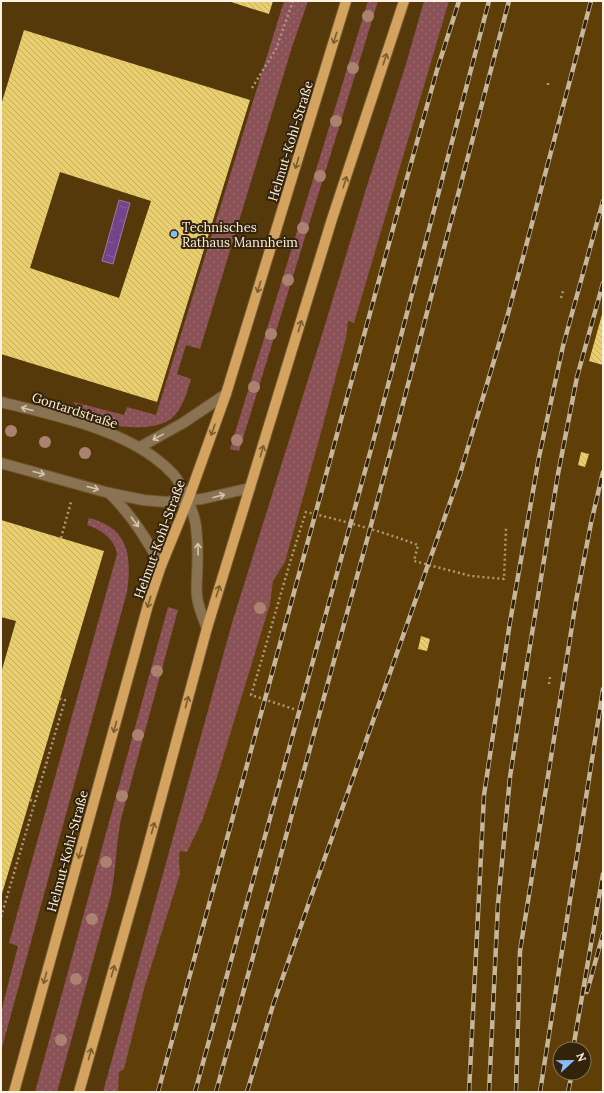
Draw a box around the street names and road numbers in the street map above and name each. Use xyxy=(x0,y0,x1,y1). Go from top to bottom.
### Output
street label: Helmut-Kohl-Straße xyxy=(264,79,317,204)
street label: Gontardstraße xyxy=(30,389,120,432)
street label: Helmut-Kohl-Straße xyxy=(130,477,189,601)
street label: Helmut-Kohl-Straße xyxy=(43,788,92,914)

